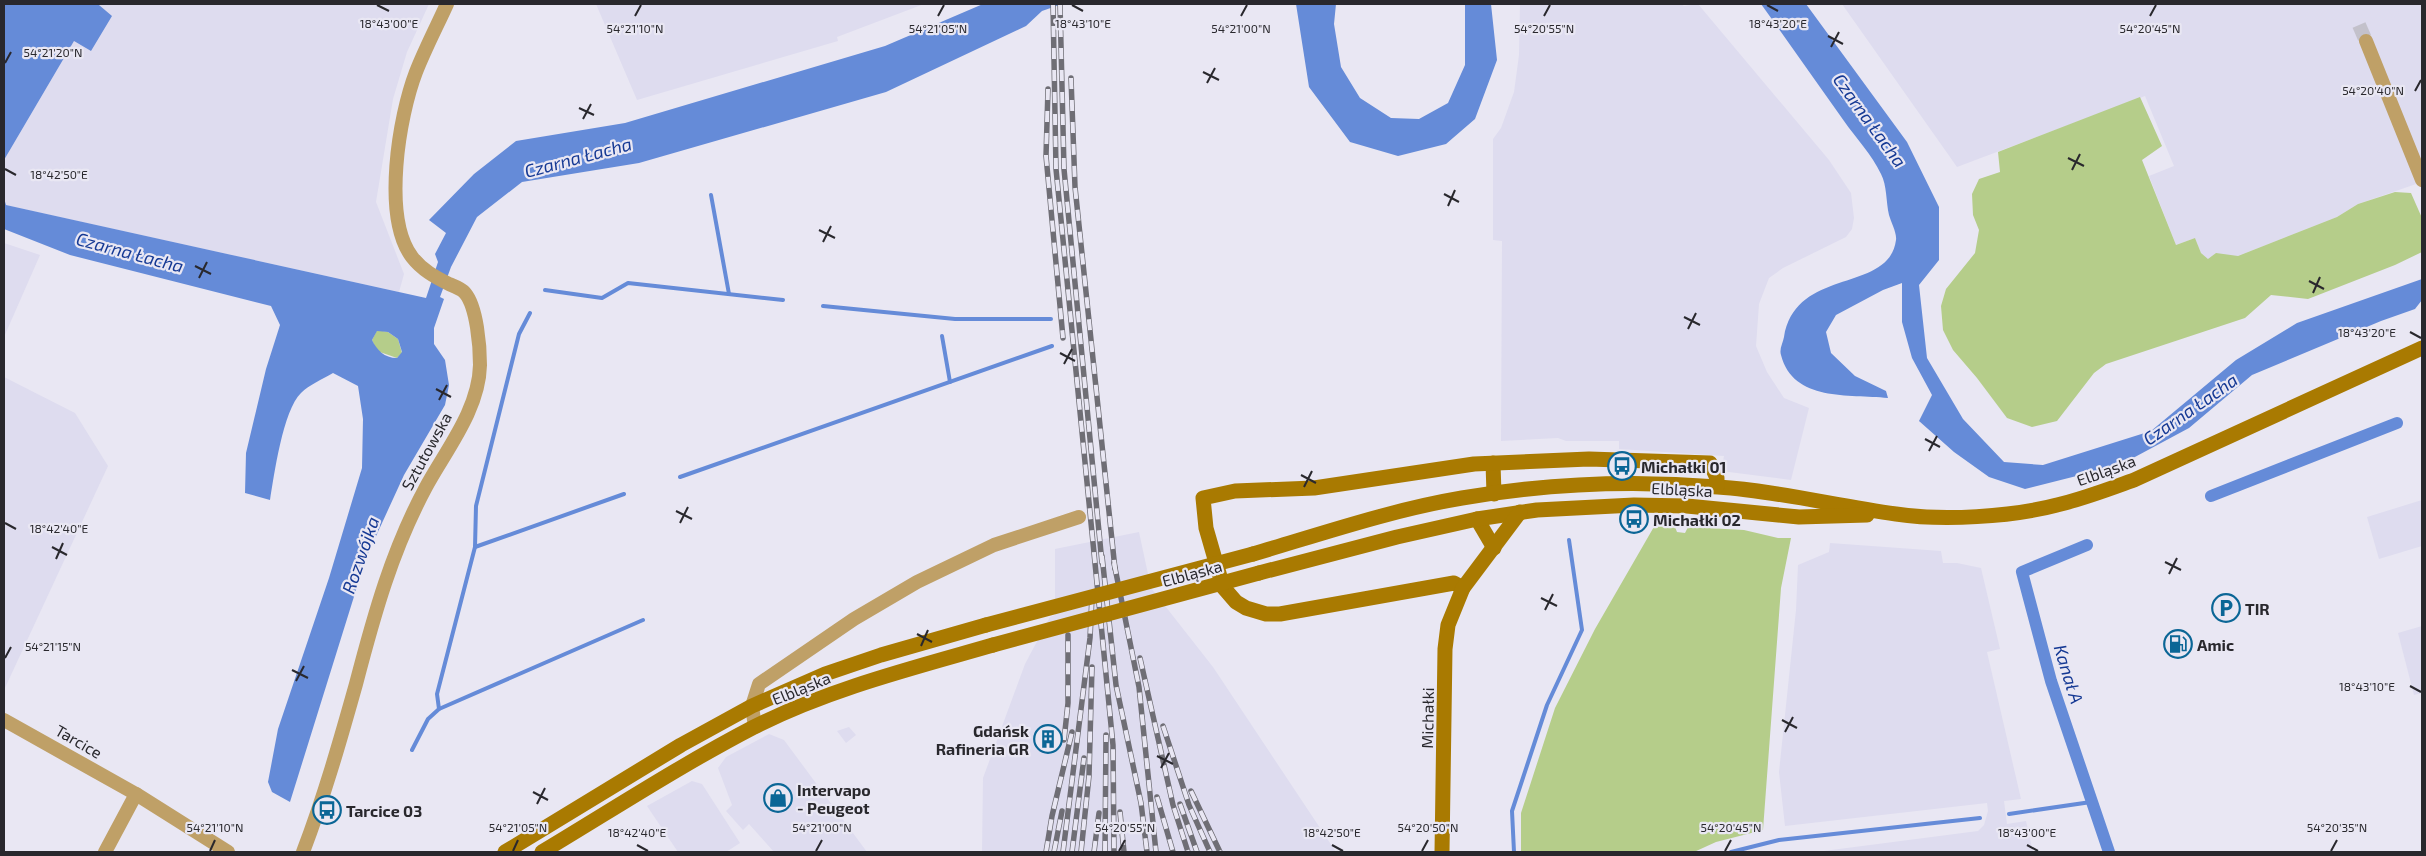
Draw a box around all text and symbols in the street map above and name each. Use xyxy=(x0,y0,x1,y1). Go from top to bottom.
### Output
text: 18°43'00"E xyxy=(360,16,418,30)
text: 18°43'10"E xyxy=(1055,16,1111,30)
text: 18°43'20"E xyxy=(1749,16,1807,30)
text: 54°21'10"N xyxy=(607,21,663,35)
text: 54°21'05"N xyxy=(909,21,967,35)
text: 54°21'00"N xyxy=(1211,21,1271,35)
text: 54°20'55"N xyxy=(1514,21,1574,35)
text: 54°20'45"N xyxy=(2120,21,2180,35)
text: 54°21'20"N xyxy=(24,45,82,59)
water label: Czarna Łacha xyxy=(1829,69,1911,171)
text: 54°20'40"N xyxy=(2342,83,2404,97)
water label: Czarna Łacha xyxy=(522,132,634,182)
text: 18°42'50"E xyxy=(30,167,88,181)
water label: Czarna Łacha xyxy=(74,227,186,277)
text: 18°43'20"E xyxy=(2338,325,2396,339)
water label: Czarna Łacha xyxy=(2139,368,2241,450)
street label: Sztutowska xyxy=(397,409,455,493)
bus stop icon: Michałki 01 xyxy=(1607,451,1637,481)
street label: Elbląska xyxy=(2074,451,2138,489)
place label: Michałki 01 xyxy=(1641,457,1727,476)
street label: Elbląska xyxy=(1651,478,1713,500)
bus stop icon: Michałki 02 xyxy=(1619,504,1649,534)
place label: Michałki 02 xyxy=(1653,510,1741,529)
water label: Rozwójka xyxy=(337,514,383,596)
text: 18°42'40"E xyxy=(30,521,88,535)
street label: Elbląska xyxy=(1160,556,1224,590)
parking icon: TIR xyxy=(2211,593,2241,623)
place label: TIR xyxy=(2245,599,2270,618)
fuel station icon: Amic xyxy=(2163,629,2193,659)
place label: Amic xyxy=(2197,635,2234,654)
text: 54°21'15"N xyxy=(25,639,81,653)
water label: Kanał A xyxy=(2050,642,2088,706)
street label: Elbląska xyxy=(769,668,833,708)
text: 18°43'10"E xyxy=(2339,679,2395,693)
street label: Michałki xyxy=(1417,687,1437,749)
street label: Tarcice xyxy=(52,720,106,762)
place label: Gdańsk Rafineria GR xyxy=(936,721,1029,758)
building icon: Gdańsk Rafineria GR xyxy=(1033,724,1063,754)
place label: Intervapo - Peugeot xyxy=(797,780,871,817)
shop icon: Intervapo - Peugeot xyxy=(763,783,793,813)
bus stop icon: Tarcice 03 xyxy=(312,795,342,825)
place label: Tarcice 03 xyxy=(346,801,422,820)
text: 54°21'10"N xyxy=(187,820,243,834)
text: 54°21'05"N xyxy=(489,820,547,834)
text: 54°21'00"N xyxy=(792,820,852,834)
text: 54°20'55"N xyxy=(1095,820,1155,834)
text: 54°20'50"N xyxy=(1397,820,1459,834)
text: 54°20'45"N xyxy=(1701,820,1761,834)
text: 54°20'35"N xyxy=(2307,820,2367,834)
text: 18°42'40"E xyxy=(608,825,666,839)
text: 18°42'50"E xyxy=(1303,825,1361,839)
text: 18°43'00"E xyxy=(1998,825,2056,839)

